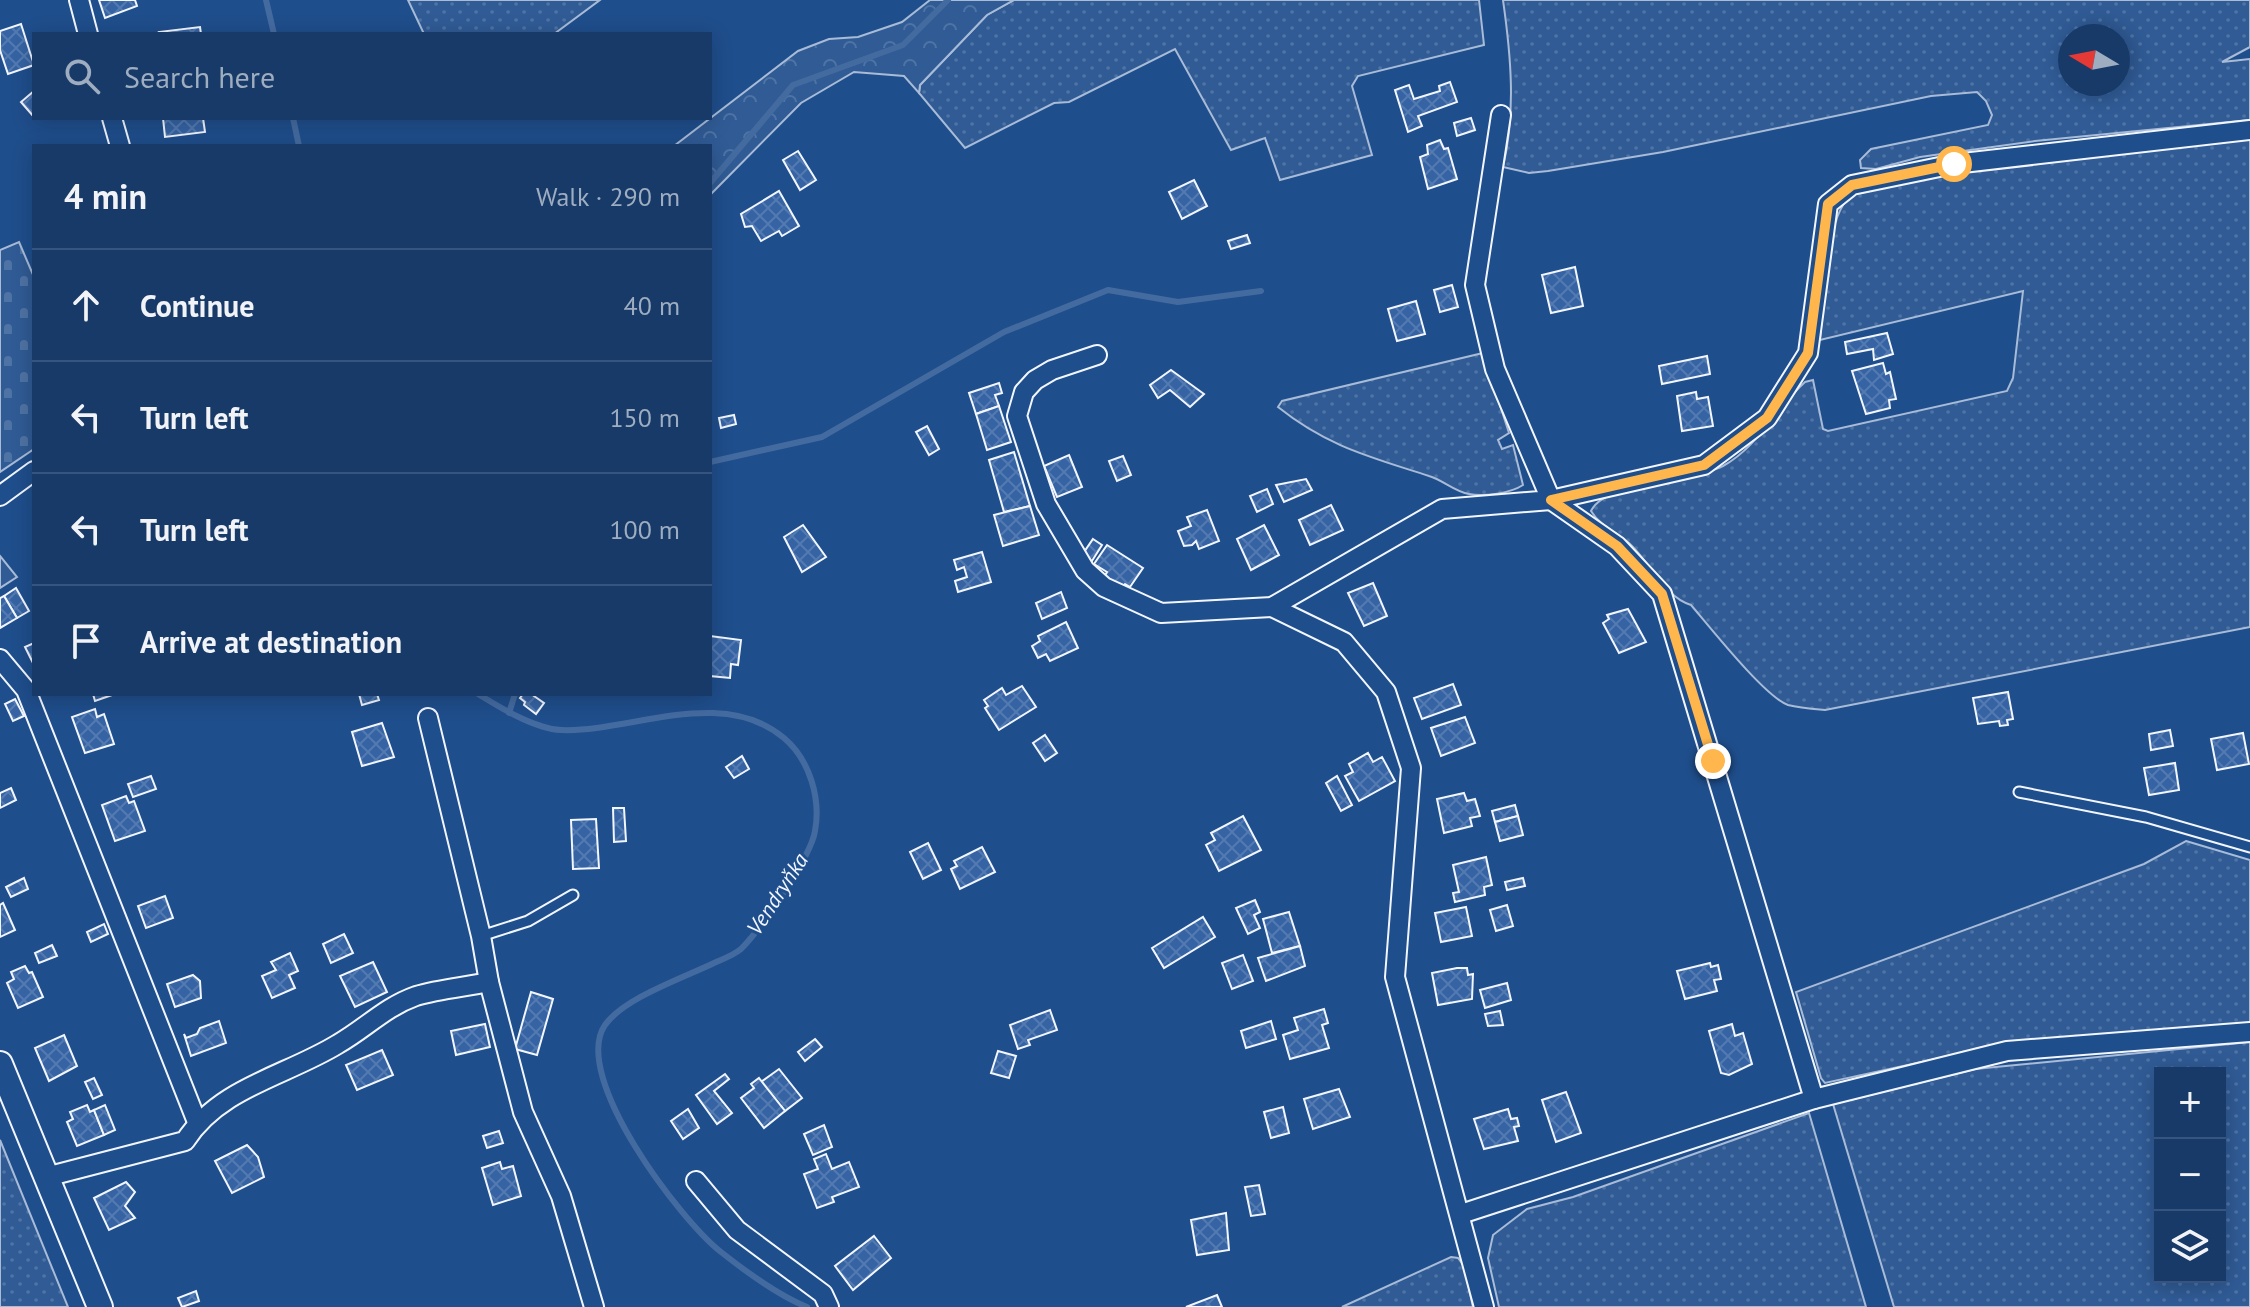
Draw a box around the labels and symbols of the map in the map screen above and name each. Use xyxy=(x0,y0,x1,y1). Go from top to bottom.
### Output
north arrow xyxy=(2058,24,2130,96)
route start xyxy=(1936,146,1972,182)
route end xyxy=(1695,743,1731,779)
water label: Vendryňka xyxy=(740,847,814,940)

